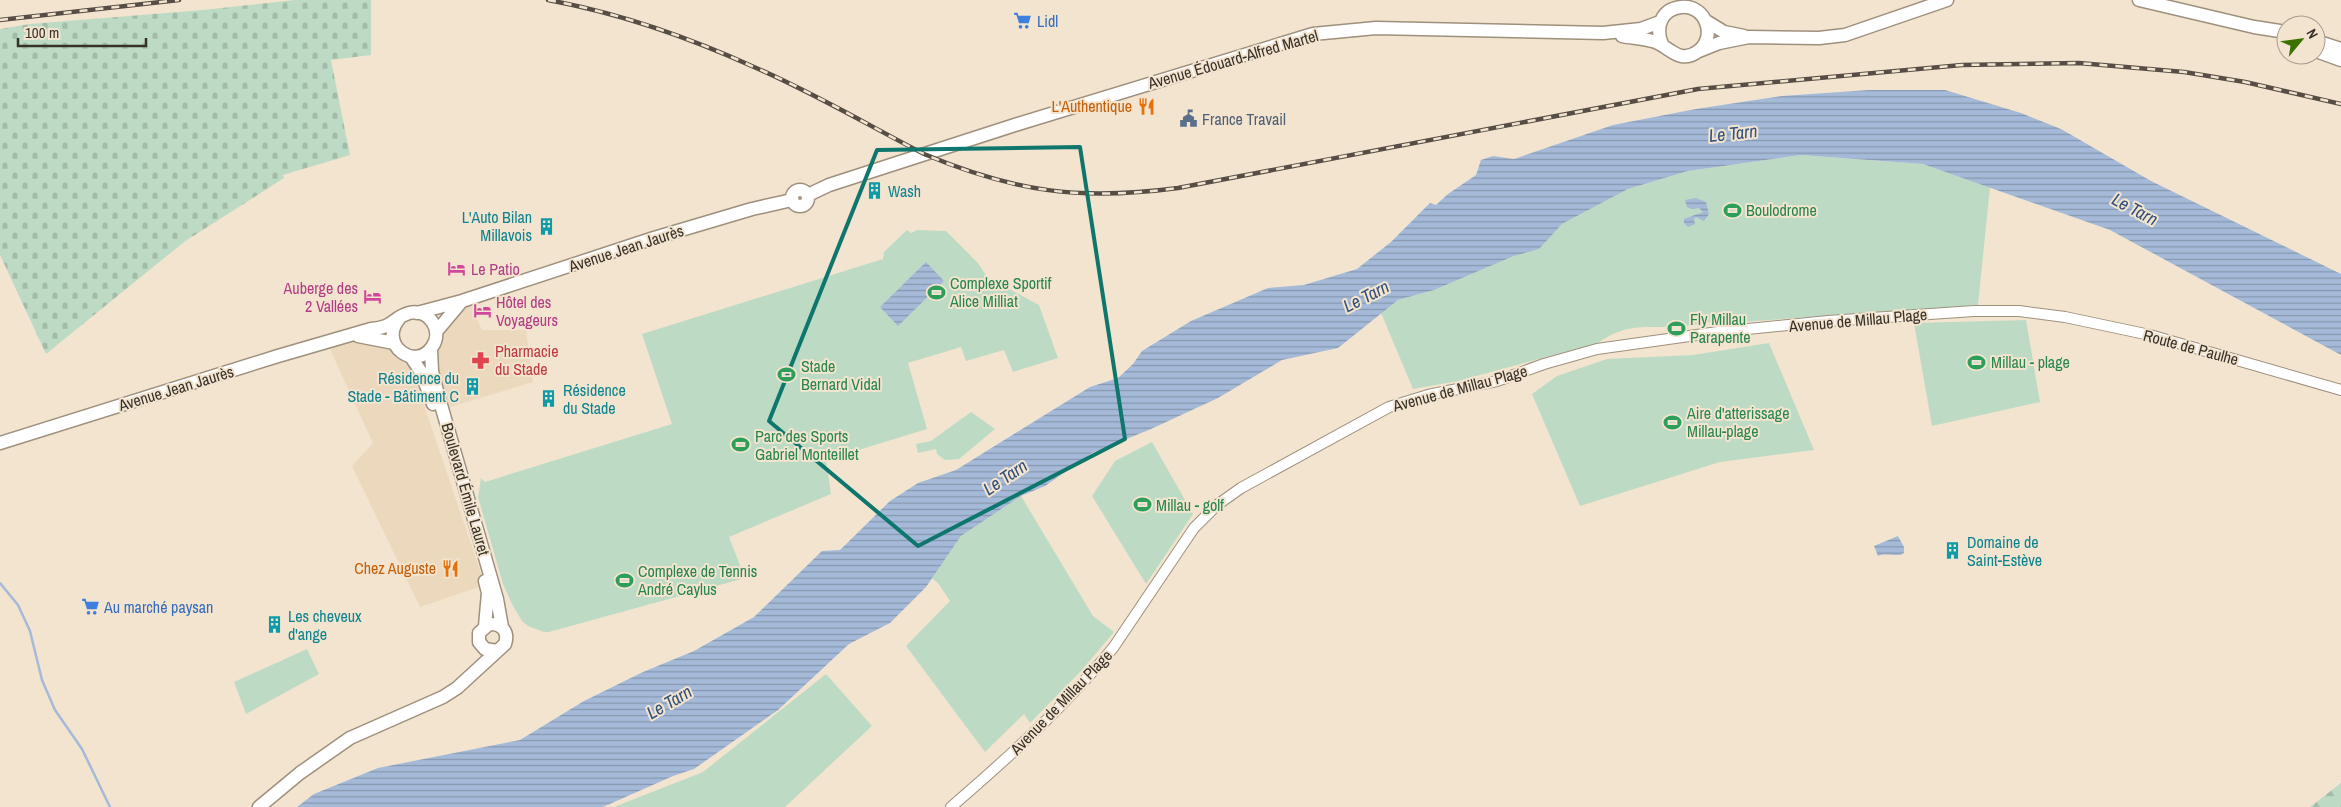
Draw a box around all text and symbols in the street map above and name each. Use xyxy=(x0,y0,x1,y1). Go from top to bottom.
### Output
place label: Lidl xyxy=(1037,10,1058,32)
supermarket icon: Lidl xyxy=(1013,11,1033,31)
scale bar xyxy=(18,15,145,47)
north arrow xyxy=(2276,15,2326,65)
text: 100 m xyxy=(25,22,59,43)
street label: Avenue Édouard-Alfred Martel xyxy=(1144,24,1321,94)
text: N xyxy=(2302,26,2322,42)
place label: L'Authentique xyxy=(1051,95,1132,117)
restaurant icon: L'Authentique xyxy=(1136,96,1156,116)
place label: France Travail xyxy=(1202,108,1286,130)
public building icon: France Travail xyxy=(1178,109,1198,129)
water label: Le Tarn xyxy=(1708,118,1758,148)
place label: Wash xyxy=(888,180,921,202)
building icon: Wash xyxy=(864,181,884,201)
water label: Le Tarn xyxy=(2108,187,2162,231)
place label: Boulodrome xyxy=(1746,199,1817,221)
sports icon: Boulodrome xyxy=(1722,200,1742,220)
place label: L'Auto Bilan Millavois xyxy=(462,206,532,246)
building icon: L'Auto Bilan Millavois xyxy=(536,216,556,236)
street label: Avenue Jean Jaurès xyxy=(565,219,686,277)
place label: Le Patio xyxy=(471,258,520,280)
hotel icon: Le Patio xyxy=(447,259,467,279)
place label: Complexe Sportif Alice Milliat xyxy=(949,272,1052,312)
water label: Le Tarn xyxy=(1339,274,1393,318)
place label: Auberge des 2 Vallées xyxy=(283,277,358,317)
sports icon: Complexe Sportif Alice Milliat xyxy=(926,282,946,302)
hotel icon: Auberge des 2 Vallées xyxy=(362,287,382,307)
place label: Hôtel des Voyageurs xyxy=(496,291,558,331)
hotel icon: Hôtel des Voyageurs xyxy=(472,301,492,321)
street label: Avenue de Millau Plage xyxy=(1787,303,1928,337)
place label: Fly Millau Parapente xyxy=(1690,308,1751,348)
sports icon: Fly Millau Parapente xyxy=(1666,318,1686,338)
street label: Route de Paulhe xyxy=(2141,324,2241,370)
place label: Pharmacie du Stade xyxy=(495,340,558,380)
pharmacy icon: Pharmacie du Stade xyxy=(471,350,491,370)
place label: Millau - plage xyxy=(1991,351,2070,373)
sports icon: Millau - plage xyxy=(1967,352,1987,372)
place label: Stade Bernard Vidal xyxy=(801,355,881,395)
street label: Avenue de Millau Plage xyxy=(1389,359,1530,417)
street label: Avenue Jean Jaurès xyxy=(115,360,236,416)
sports icon: Stade Bernard Vidal xyxy=(777,365,797,385)
place label: Résidence du Stade - Bâtiment C xyxy=(347,367,459,407)
building icon: Résidence du Stade - Bâtiment C xyxy=(463,377,483,397)
place label: Résidence du Stade xyxy=(563,379,626,419)
building icon: Résidence du Stade xyxy=(539,389,559,409)
place label: Aire d'atterissage Millau-plage xyxy=(1686,402,1789,442)
sports icon: Aire d'atterissage Millau-plage xyxy=(1663,412,1683,432)
street label: Boulevard Émile Lauret xyxy=(437,420,496,558)
place label: Parc des Sports Gabriel Monteillet xyxy=(755,425,859,465)
sports icon: Parc des Sports Gabriel Monteillet xyxy=(731,435,751,455)
water label: Le Tarn xyxy=(978,453,1032,501)
place label: Millau - golf xyxy=(1156,494,1224,516)
sports icon: Millau - golf xyxy=(1132,495,1152,515)
place label: Domaine de Saint-Estève xyxy=(1967,531,2042,571)
building icon: Domaine de Saint-Estève xyxy=(1943,541,1963,561)
place label: Chez Auguste xyxy=(354,557,436,579)
restaurant icon: Chez Auguste xyxy=(440,558,460,578)
place label: Complexe de Tennis André Caylus xyxy=(637,560,757,600)
sports icon: Complexe de Tennis André Caylus xyxy=(614,570,634,590)
place label: Au marché paysan xyxy=(103,596,213,618)
supermarket icon: Au marché paysan xyxy=(80,597,100,617)
place label: Les cheveux d'ange xyxy=(288,605,362,645)
building icon: Les cheveux d'ange xyxy=(264,615,284,635)
street label: Avenue de Millau Plage xyxy=(1004,645,1117,760)
water label: Le Tarn xyxy=(642,679,696,725)

